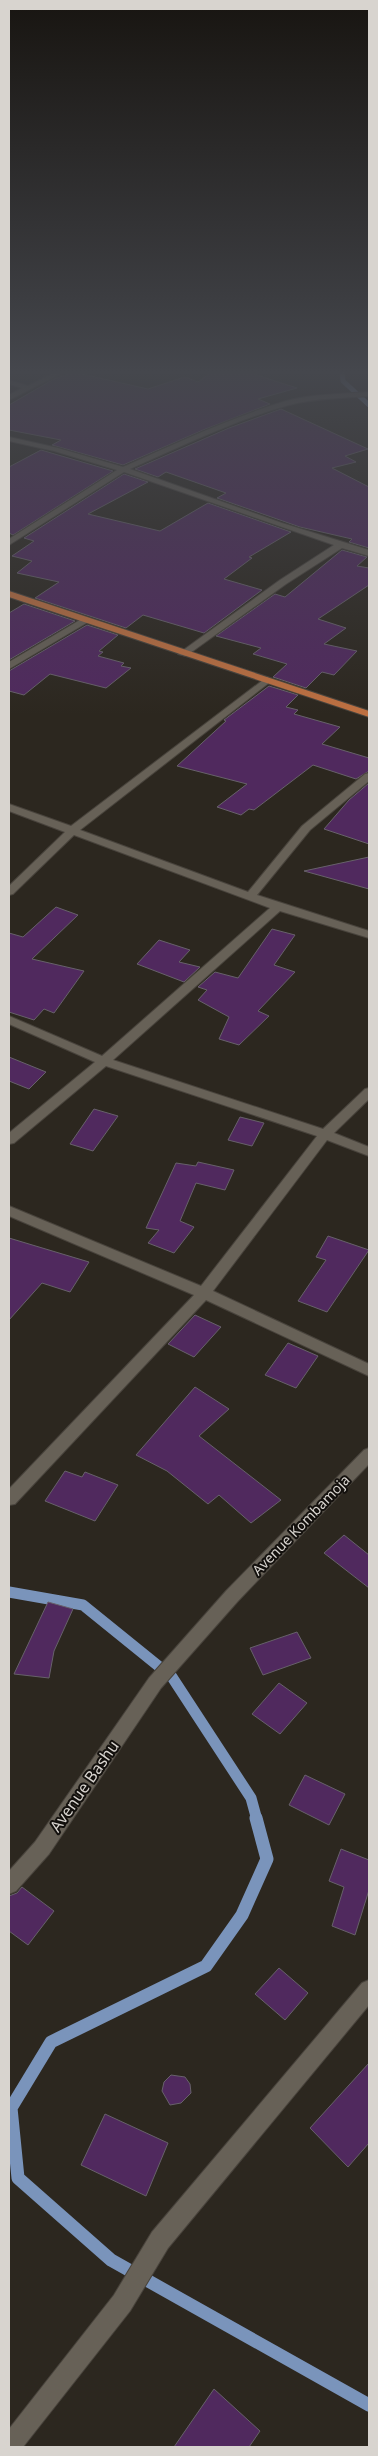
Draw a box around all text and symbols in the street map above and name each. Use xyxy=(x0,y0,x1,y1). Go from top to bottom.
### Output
street label: Avenue Kombamoja xyxy=(248,1470,354,1579)
street label: Avenue Bashu xyxy=(44,1736,124,1836)

